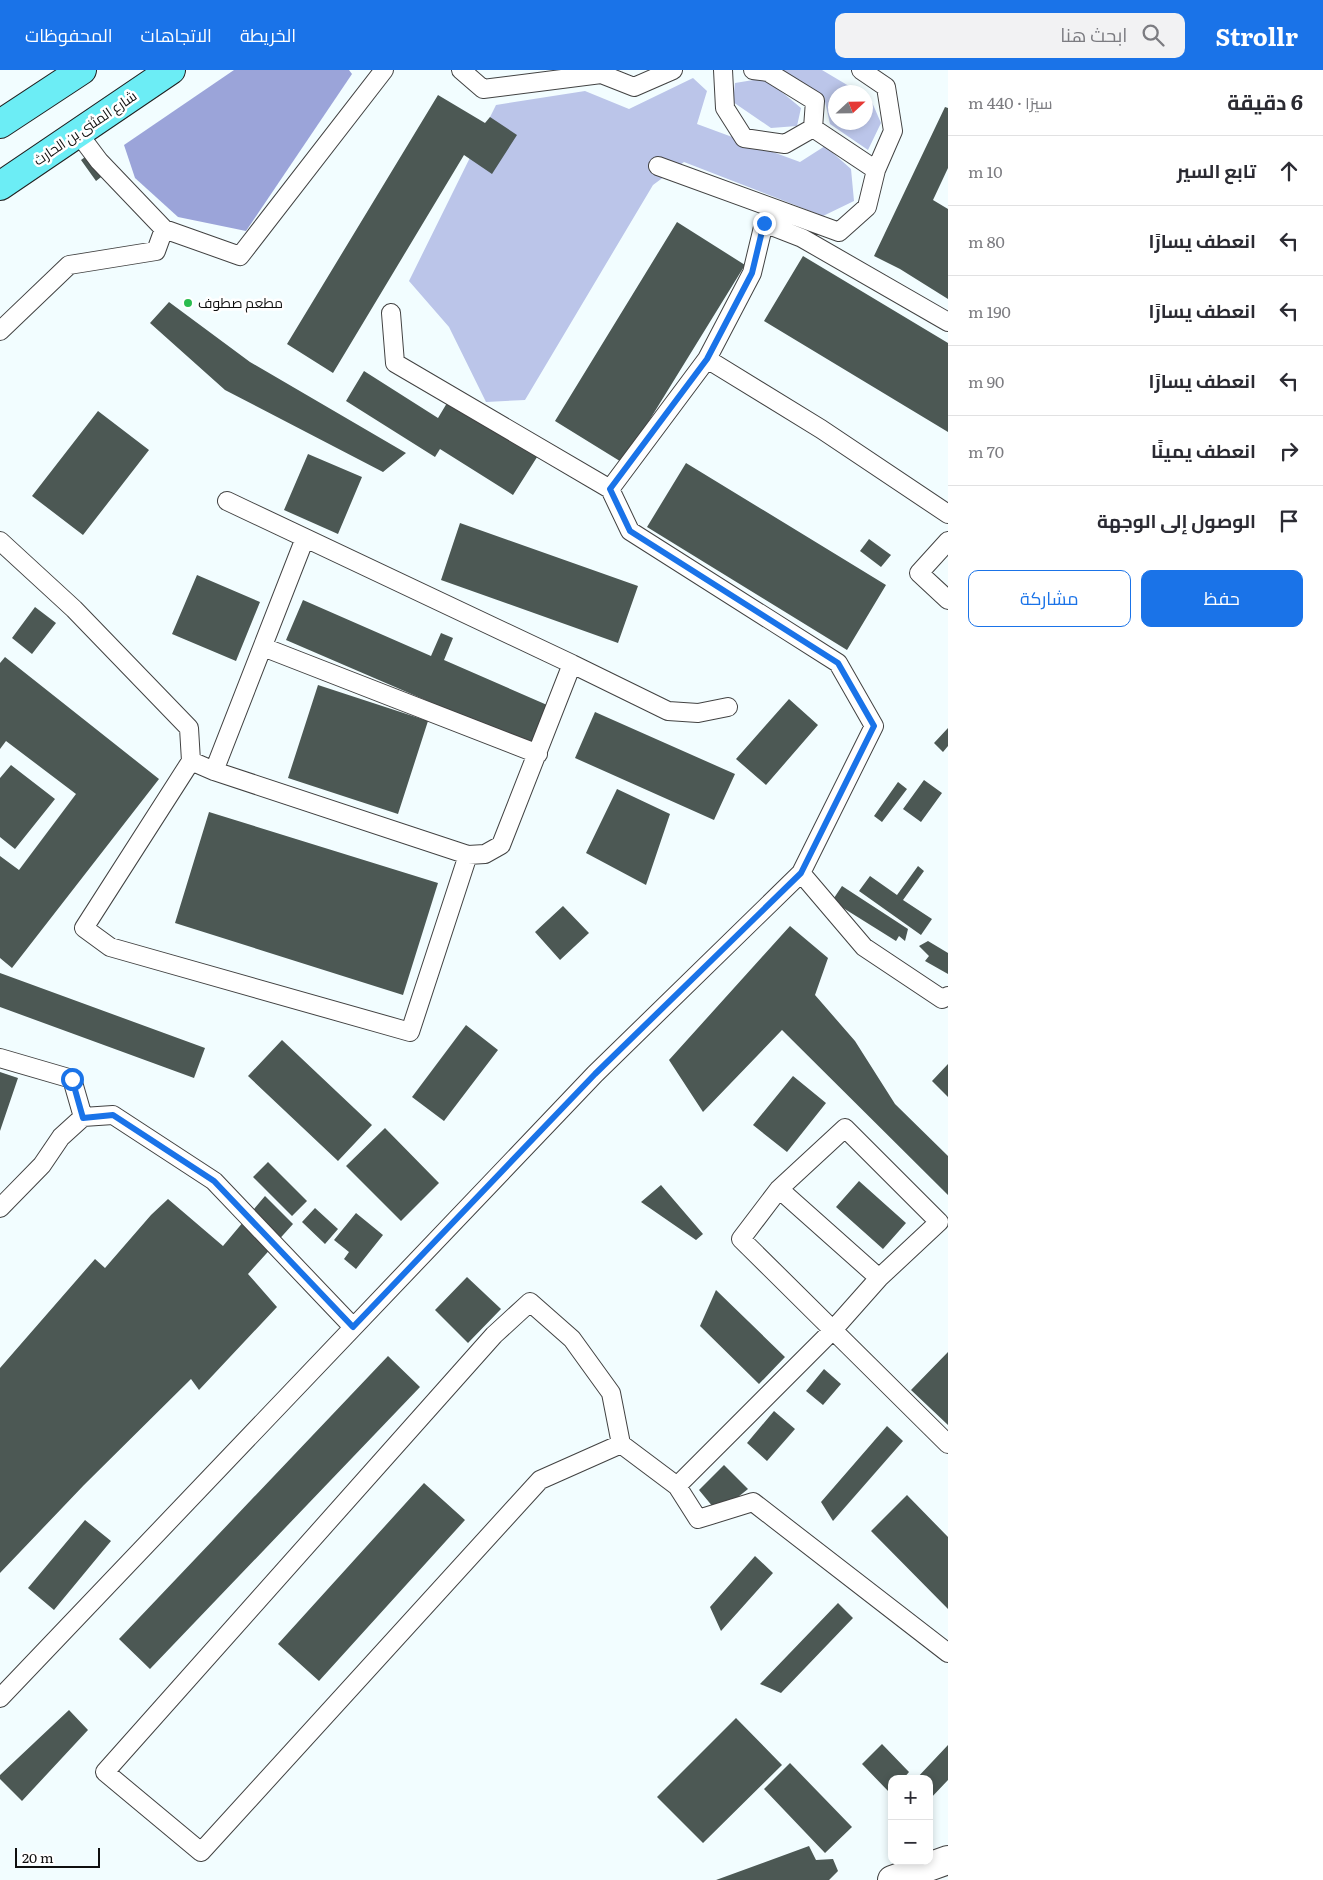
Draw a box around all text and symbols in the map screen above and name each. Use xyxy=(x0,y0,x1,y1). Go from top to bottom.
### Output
search box xyxy=(835,13,1185,58)
text: Strollr xyxy=(1215,18,1298,53)
text: ابحث هنا xyxy=(1060,20,1127,48)
text: المحفوظات xyxy=(25,21,113,48)
text: الاتجاهات xyxy=(141,21,212,48)
text: الخريطة xyxy=(240,21,296,48)
icon: search xyxy=(1139,21,1167,49)
street label: شارع المثنى بن الحارث xyxy=(29,85,140,169)
north arrow xyxy=(828,85,873,130)
text: 6 دقيقة xyxy=(1227,85,1303,116)
text: سيرًا · 440 m xyxy=(968,90,1052,114)
text: تابع السير xyxy=(1177,156,1256,184)
icon: ahead xyxy=(1275,157,1303,185)
text: 10 m xyxy=(968,159,1003,183)
route end xyxy=(753,212,776,235)
text: انعطف يسارًا xyxy=(1149,226,1256,254)
icon: left xyxy=(1275,227,1303,255)
text: 80 m xyxy=(968,229,1005,253)
place label: مطعم صطوف xyxy=(198,292,283,313)
text: انعطف يسارًا xyxy=(1149,296,1256,324)
marker: مطعم صطوف xyxy=(182,297,194,309)
icon: left xyxy=(1275,297,1303,325)
text: 190 m xyxy=(968,299,1011,323)
text: انعطف يسارًا xyxy=(1149,366,1256,394)
icon: left xyxy=(1275,367,1303,395)
text: 90 m xyxy=(968,369,1004,393)
text: انعطف يمينًا xyxy=(1151,436,1256,464)
icon: right xyxy=(1275,437,1303,465)
text: 70 m xyxy=(968,439,1004,463)
text: الوصول إلى الوجهة xyxy=(1097,506,1256,534)
icon: arrive xyxy=(1275,507,1303,535)
button: مشاركة xyxy=(968,570,1131,627)
button: حفظ xyxy=(1141,570,1303,627)
route start xyxy=(61,1068,84,1091)
map controls xyxy=(888,1775,933,1865)
button: + xyxy=(888,1775,933,1820)
button: − xyxy=(888,1820,933,1865)
scale bar xyxy=(15,1845,100,1868)
text: 20 m xyxy=(22,1847,54,1867)

